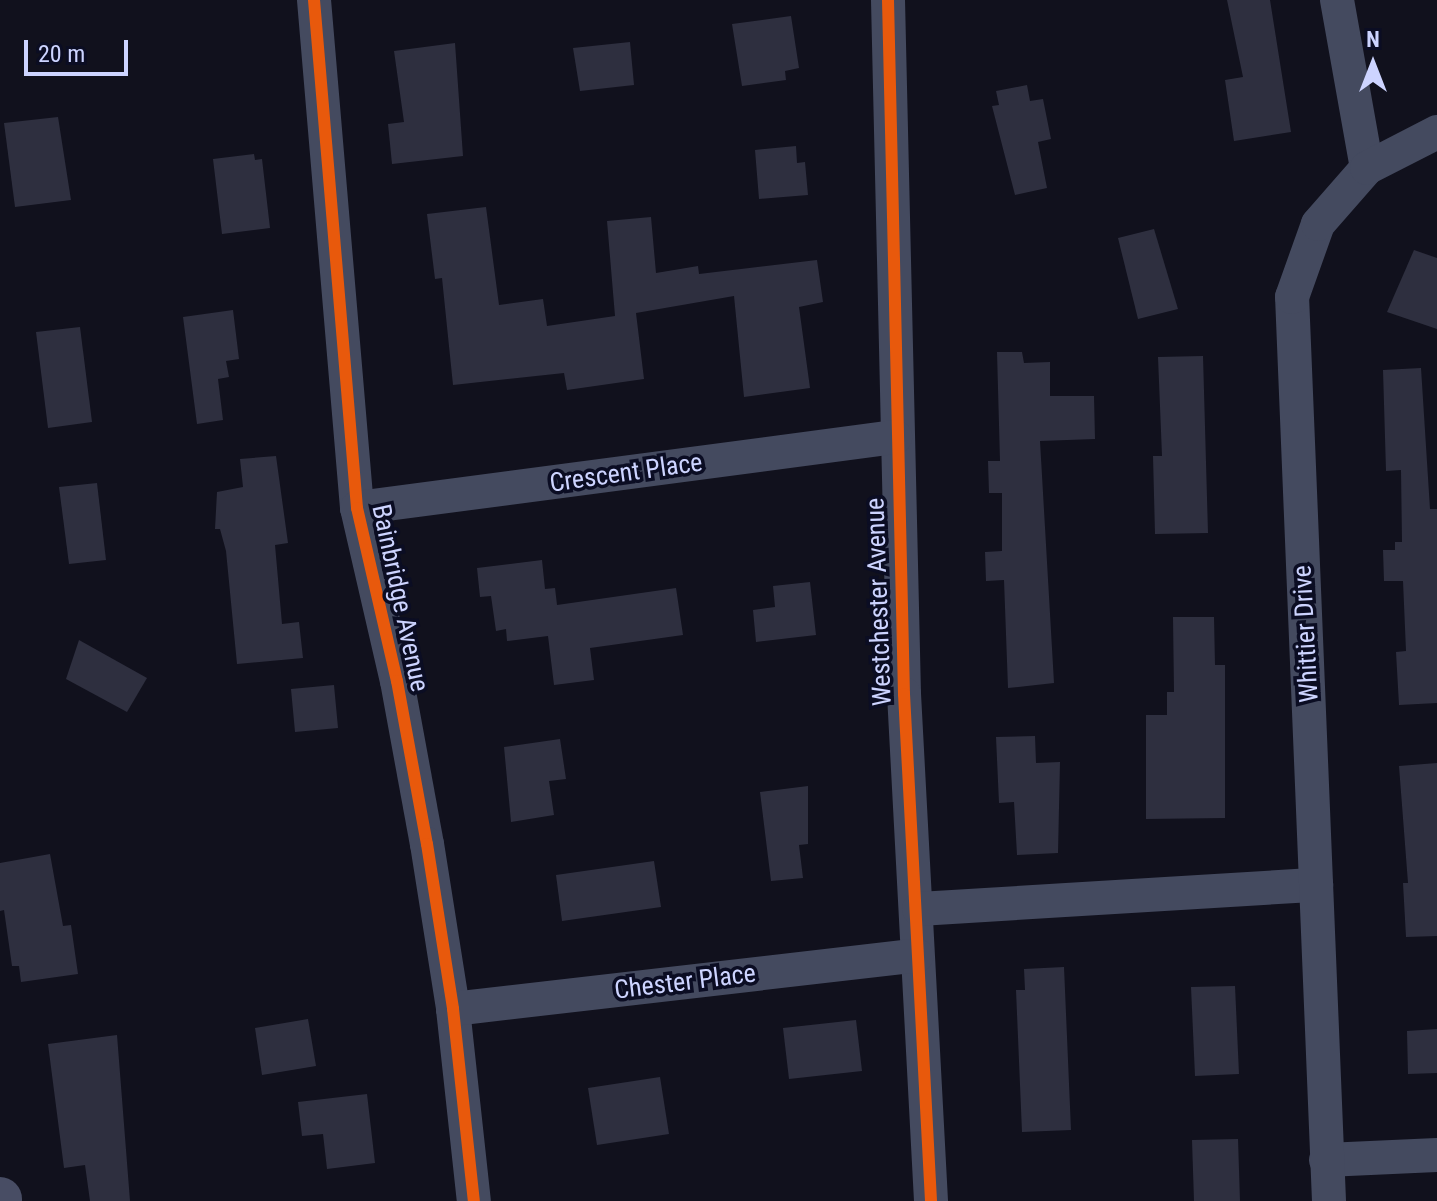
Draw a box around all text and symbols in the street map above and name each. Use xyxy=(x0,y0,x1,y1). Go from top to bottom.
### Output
scale bar xyxy=(28,24,132,74)
north arrow xyxy=(1333,24,1413,104)
text: N xyxy=(1366,27,1380,52)
text: 20 m xyxy=(38,40,85,68)
street label: Crescent Place xyxy=(548,447,704,499)
street label: Westchester Avenue xyxy=(860,497,898,707)
street label: Bainbridge Avenue xyxy=(365,502,435,694)
street label: Whittier Drive xyxy=(1287,564,1325,704)
street label: Chester Place xyxy=(613,958,757,1006)

